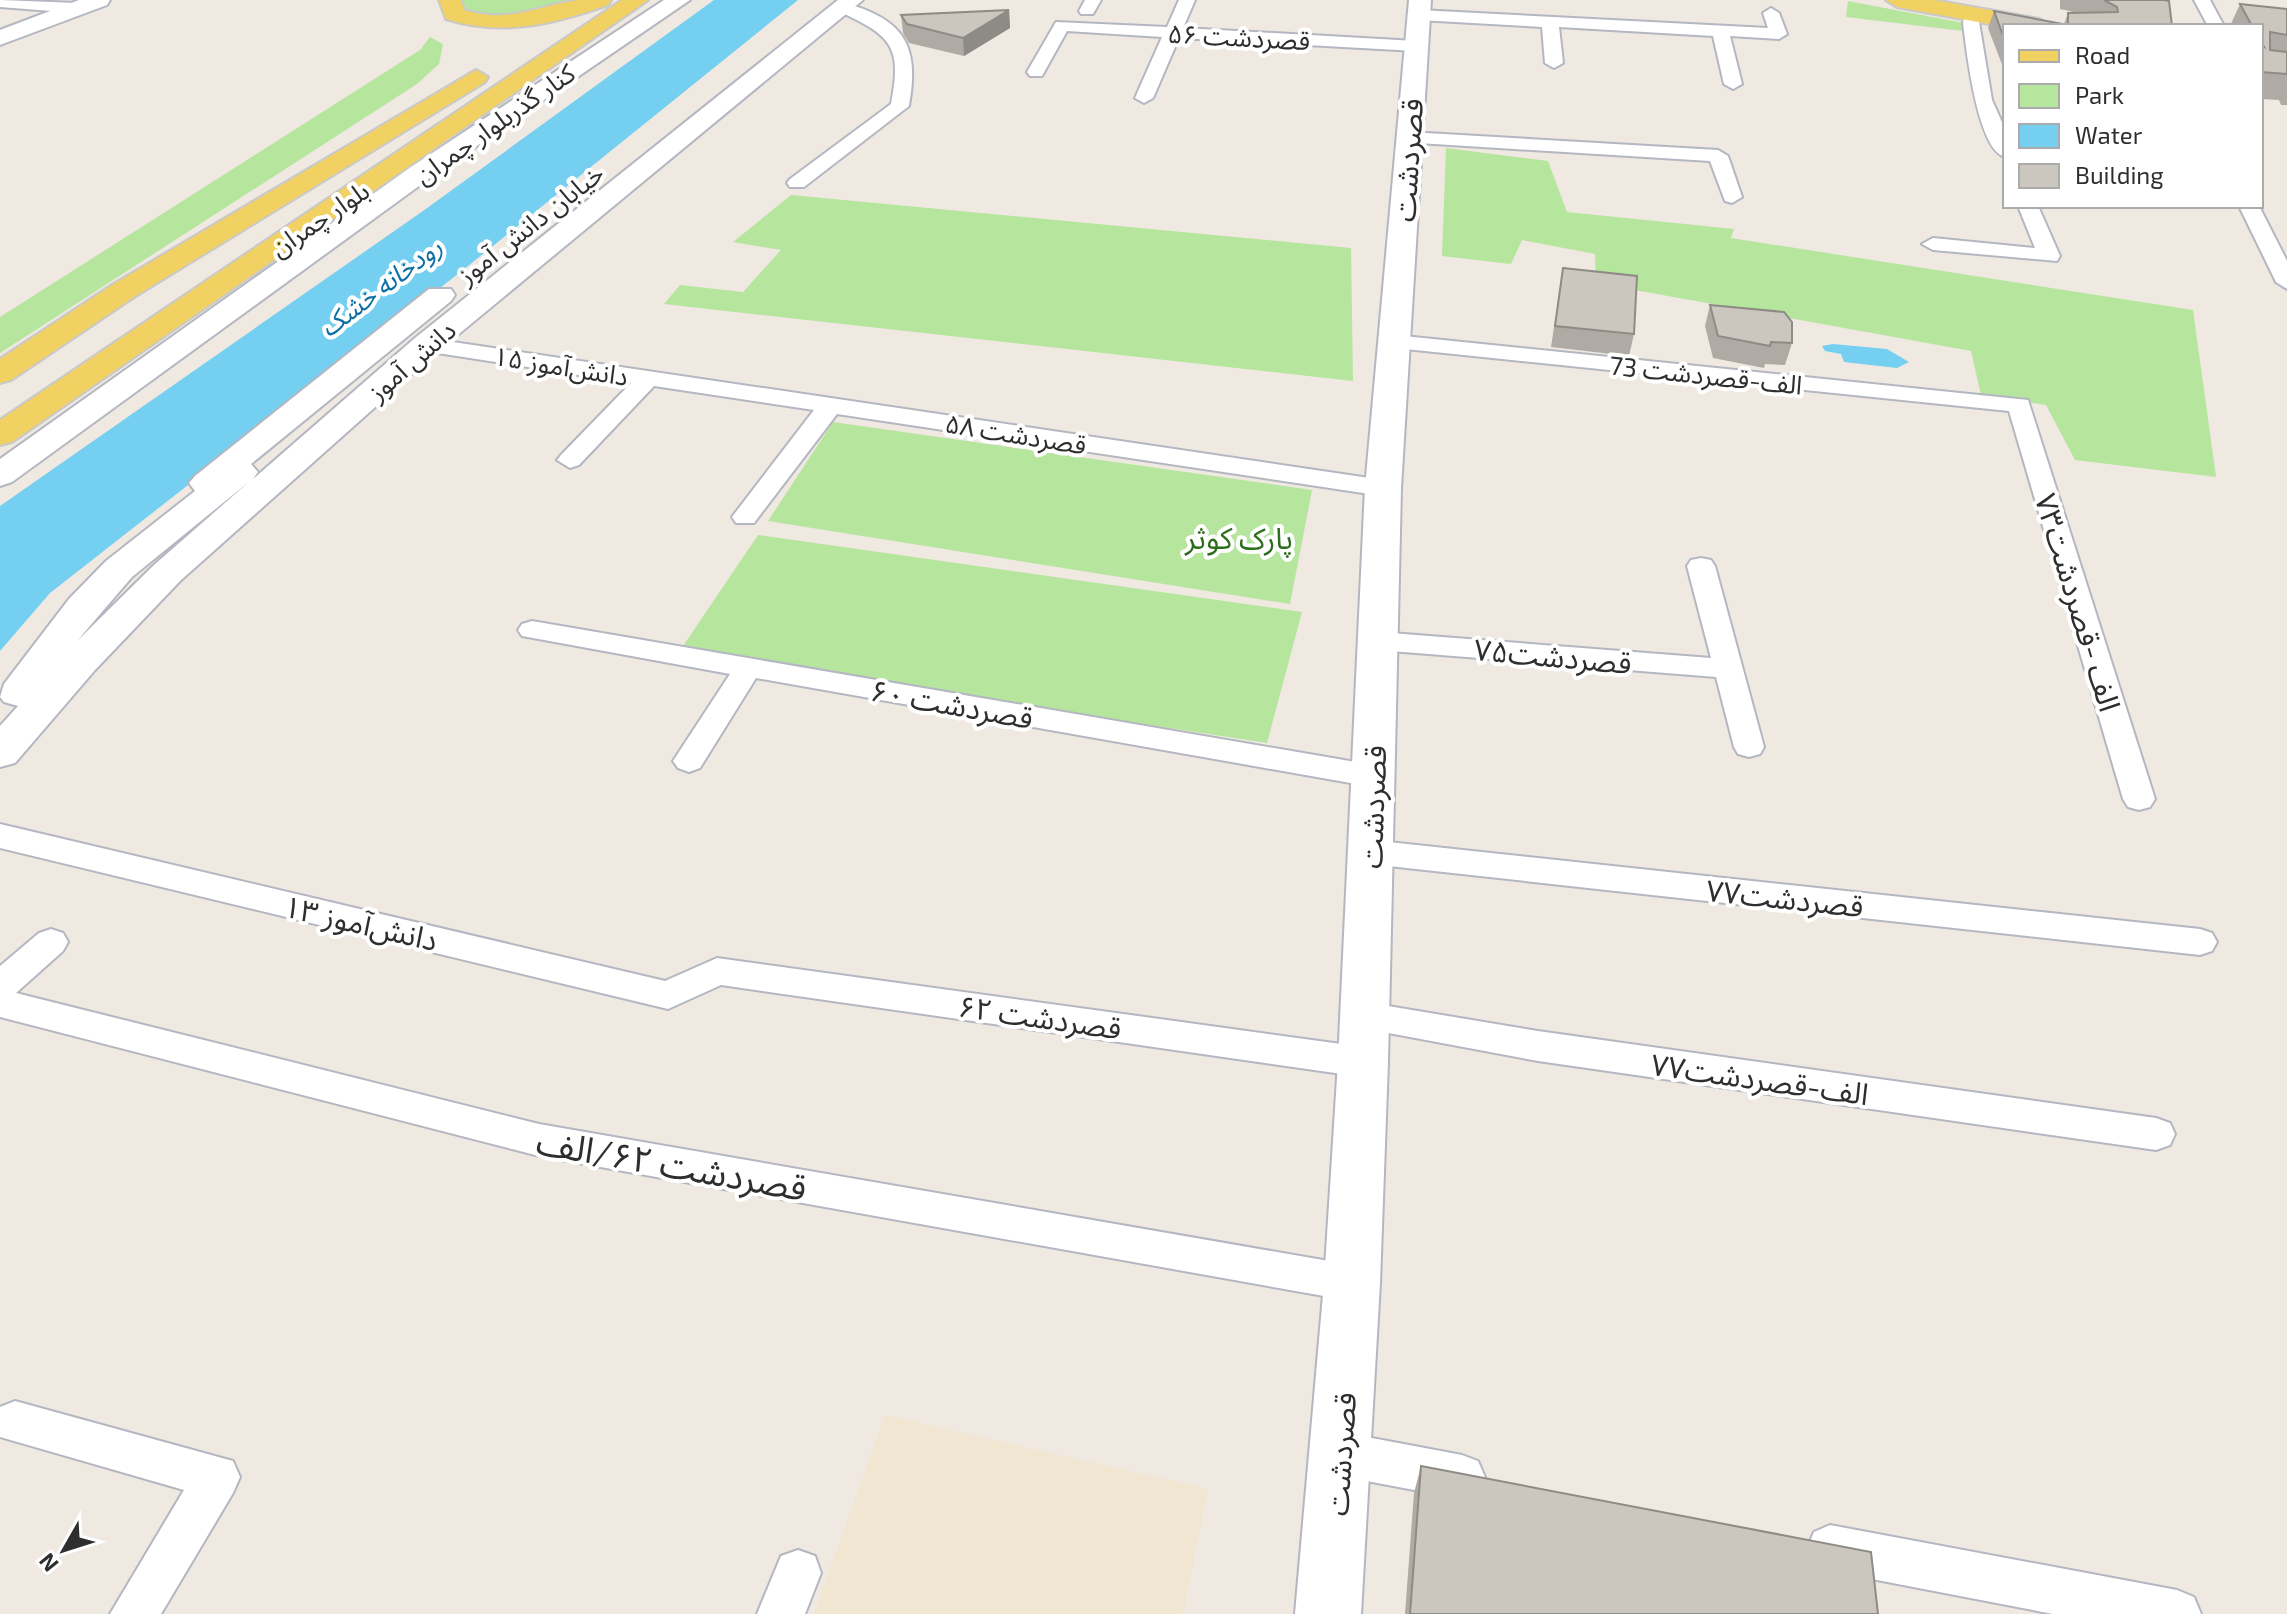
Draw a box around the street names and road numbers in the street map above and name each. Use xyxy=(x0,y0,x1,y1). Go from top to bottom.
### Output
street label: ۵۶ قصردشت xyxy=(1167,17,1311,56)
street label: کنار گذربلوار چمران xyxy=(408,56,582,192)
street label: قصردشت xyxy=(1385,97,1430,223)
street label: خیابان دانش آموز xyxy=(450,156,610,291)
street label: بلوار چمران xyxy=(264,174,376,265)
street label: دانش آموز xyxy=(360,314,462,408)
street label: دانش‌آموز ۱۵ xyxy=(491,339,630,392)
street label: 73 الف-قصردشت xyxy=(1608,348,1804,401)
street label: قصردشت ۵۸ xyxy=(943,407,1089,460)
street label: الف -قصردشت۷۳ xyxy=(2028,489,2129,716)
street label: قصردشت۷۵ xyxy=(1473,630,1633,681)
street label: ۶۰ قصردشت xyxy=(868,671,1036,736)
street label: قصردشت xyxy=(1352,745,1393,869)
street label: قصردشت۷۷ xyxy=(1705,871,1865,924)
street label: دانش‌آموز ۱۳ xyxy=(280,887,441,958)
street label: قصردشت ۶۲ xyxy=(956,987,1124,1046)
street label: ۷۷الف-قصردشت xyxy=(1649,1045,1871,1112)
street label: قصردشت ۶۲/الف xyxy=(533,1118,810,1210)
street label: قصردشت xyxy=(1318,1391,1363,1517)

